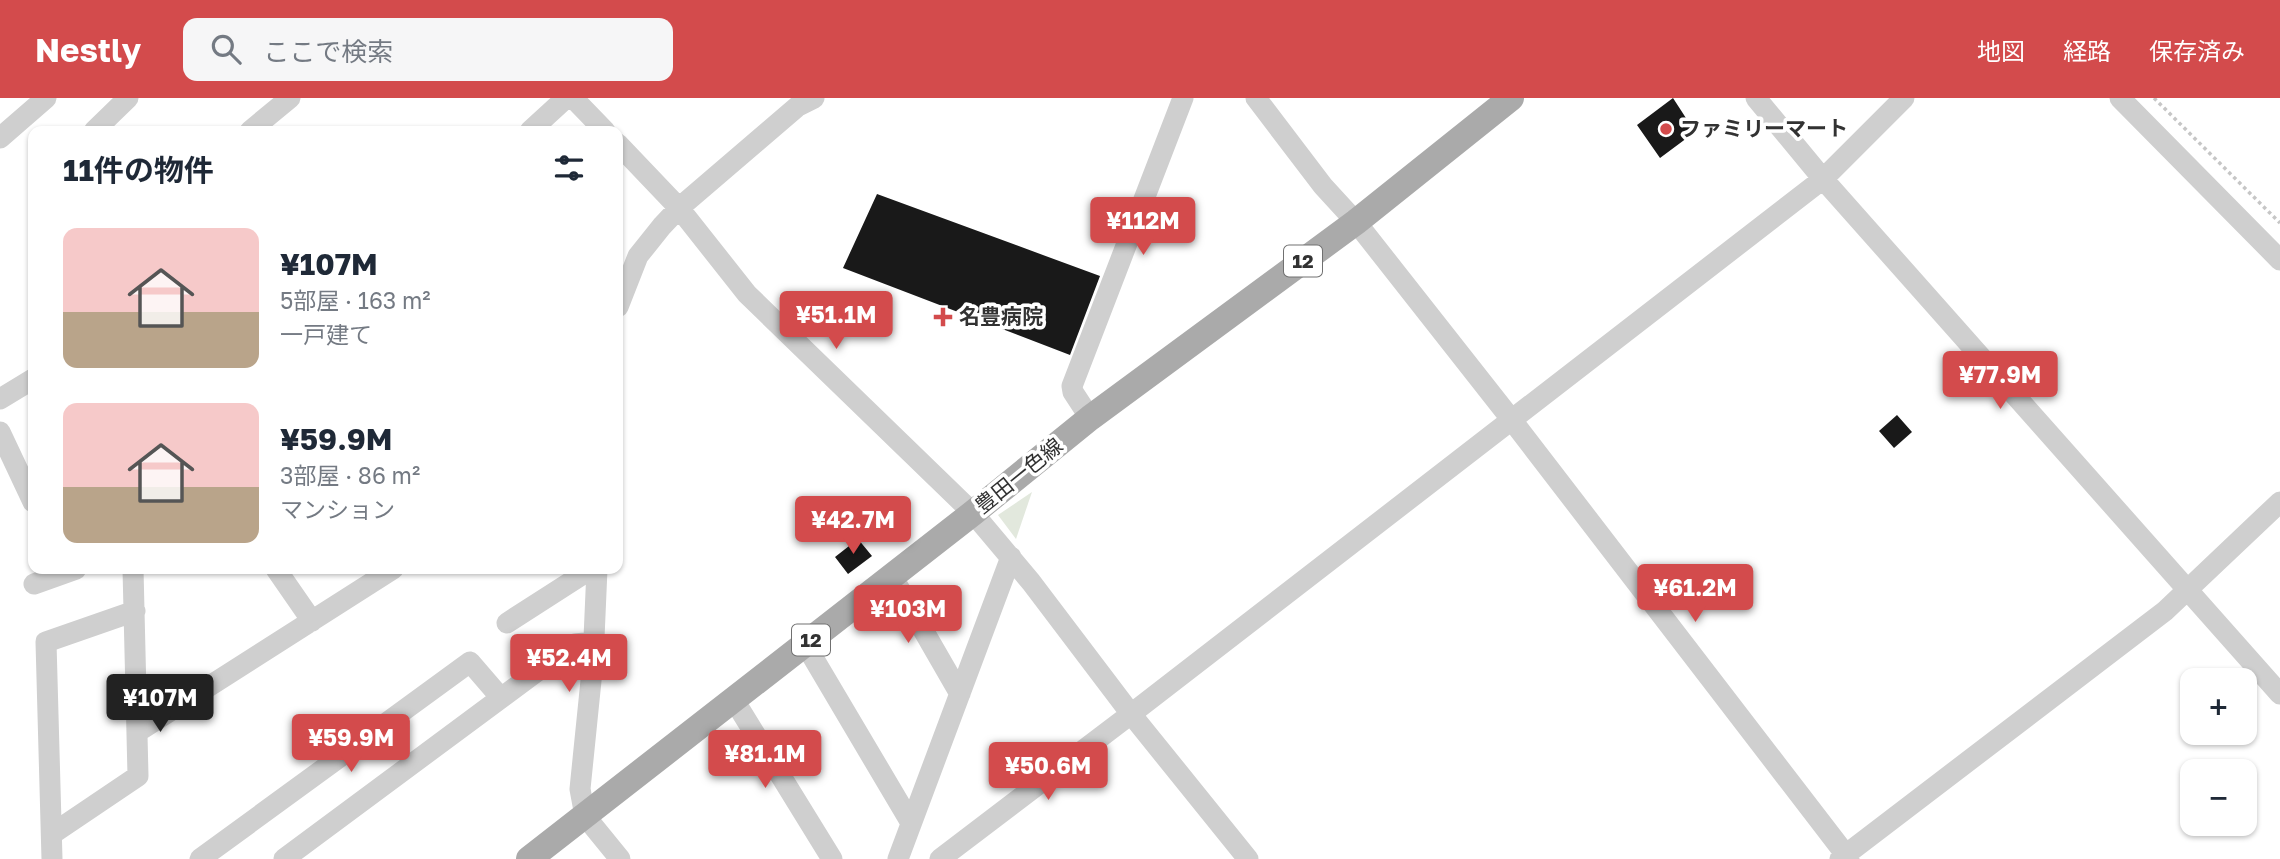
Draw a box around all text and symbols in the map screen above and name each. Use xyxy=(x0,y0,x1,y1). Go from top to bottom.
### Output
search box xyxy=(183,18,673,81)
text: Nestly xyxy=(35,30,141,69)
icon: search xyxy=(207,30,245,68)
text: ここで検索 xyxy=(263,36,393,67)
text: 地図 xyxy=(1977,36,2025,65)
text: 経路 xyxy=(2063,36,2111,65)
text: 保存済み xyxy=(2149,36,2245,65)
place label: ファミリーマート xyxy=(1680,115,1848,141)
marker: ファミリーマート xyxy=(1658,121,1674,137)
icon: filters xyxy=(550,149,588,187)
text: 11件の物件 xyxy=(63,152,214,188)
pin: ¥112M xyxy=(1094,198,1192,257)
text: ¥112M xyxy=(1106,206,1180,234)
text: ¥107M xyxy=(280,246,378,282)
road number: 12 xyxy=(1284,246,1322,276)
icon: home xyxy=(119,256,203,340)
text: 5部屋 · 163 m² xyxy=(280,286,431,314)
pin: ¥51.1M xyxy=(779,292,893,351)
text: ¥51.1M xyxy=(796,300,876,328)
place label: 名豊病院 xyxy=(959,303,1043,329)
marker: 名豊病院 xyxy=(933,307,953,327)
text: 一戸建て xyxy=(280,320,372,348)
pin: ¥77.9M xyxy=(1943,352,2057,411)
text: ¥77.9M xyxy=(1959,360,2041,388)
text: ¥59.9M xyxy=(280,421,393,457)
icon: home xyxy=(119,431,203,515)
street label: 豊田一色線 xyxy=(969,432,1067,518)
text: 3部屋 · 86 m² xyxy=(280,461,420,489)
text: マンション xyxy=(280,495,395,523)
pin: ¥42.7M xyxy=(796,496,910,556)
text: ¥42.7M xyxy=(811,505,895,533)
pin: ¥61.2M xyxy=(1638,564,1752,624)
text: ¥61.2M xyxy=(1653,573,1737,601)
pin: ¥103M xyxy=(859,586,957,645)
text: ¥103M xyxy=(870,594,946,622)
road number: 12 xyxy=(792,624,830,656)
pin: ¥52.4M xyxy=(512,634,626,694)
text: ¥52.4M xyxy=(526,643,612,671)
map controls xyxy=(2180,668,2257,836)
button: + xyxy=(2180,668,2257,745)
pin: ¥107M xyxy=(111,674,209,734)
text: ¥107M xyxy=(123,683,197,711)
pin: ¥59.9M xyxy=(294,714,408,774)
text: ¥59.9M xyxy=(308,723,394,751)
pin: ¥81.1M xyxy=(708,730,822,790)
text: ¥81.1M xyxy=(724,739,806,767)
pin: ¥50.6M xyxy=(991,742,1105,802)
text: ¥50.6M xyxy=(1005,751,1091,779)
button: − xyxy=(2180,759,2257,836)

